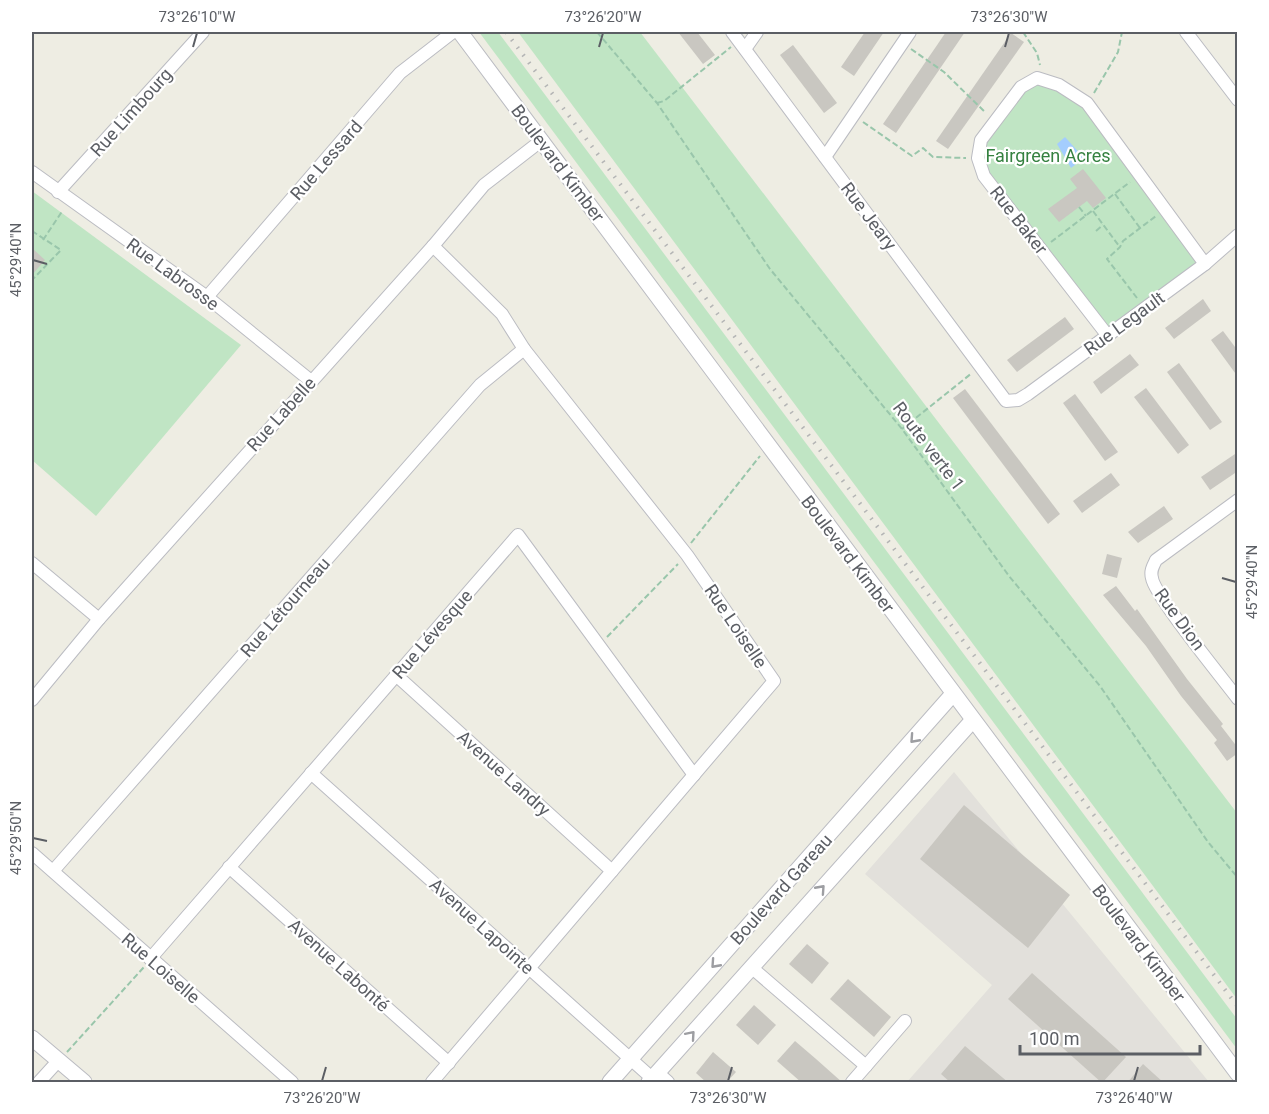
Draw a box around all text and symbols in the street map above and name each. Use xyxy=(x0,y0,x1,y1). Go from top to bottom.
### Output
text: 73°26'10"W xyxy=(159,8,235,26)
text: 73°26'20"W xyxy=(565,8,641,26)
text: 73°26'30"W xyxy=(971,8,1047,26)
street label: Rue Limbourg xyxy=(86,64,176,160)
street label: Boulevard Kimber xyxy=(507,100,609,226)
street label: Rue Lessard xyxy=(286,116,366,204)
park label: Fairgreen Acres xyxy=(985,145,1111,166)
street label: Rue Jeary xyxy=(837,178,901,254)
street label: Rue Baker xyxy=(986,182,1052,258)
text: 45°29'40"N xyxy=(7,223,25,297)
street label: Rue Labrosse xyxy=(123,233,223,315)
street label: Rue Legault xyxy=(1080,287,1168,359)
street label: Rue Labelle xyxy=(242,373,320,455)
street label: Route verte 1 xyxy=(889,397,969,495)
street label: Boulevard Kimber xyxy=(797,491,899,617)
text: 45°29'40"N xyxy=(1243,545,1261,619)
street label: Rue Létourneau xyxy=(236,553,334,661)
street label: Rue Loiselle xyxy=(700,580,772,672)
street label: Rue Dion xyxy=(1151,584,1209,654)
street label: Rue Lévesque xyxy=(388,585,476,683)
street label: Avenue Landry xyxy=(453,726,555,820)
one-way arrow xyxy=(910,732,921,743)
text: 45°29'50"N xyxy=(7,801,25,875)
street label: Boulevard Gareau xyxy=(726,829,836,949)
street label: Avenue Lapointe xyxy=(426,874,538,978)
street label: Boulevard Kimber xyxy=(1088,880,1190,1006)
one-way arrow xyxy=(814,885,825,896)
street label: Avenue Labonté xyxy=(284,914,394,1016)
street label: Rue Loiselle xyxy=(118,928,204,1008)
one-way arrow xyxy=(711,957,722,968)
scale bar xyxy=(1020,1018,1200,1056)
text: 100 m xyxy=(1029,1028,1080,1049)
one-way arrow xyxy=(684,1031,695,1041)
text: 73°26'20"W xyxy=(284,1089,360,1107)
text: 73°26'30"W xyxy=(690,1089,766,1107)
text: 73°26'40"W xyxy=(1096,1089,1172,1107)

